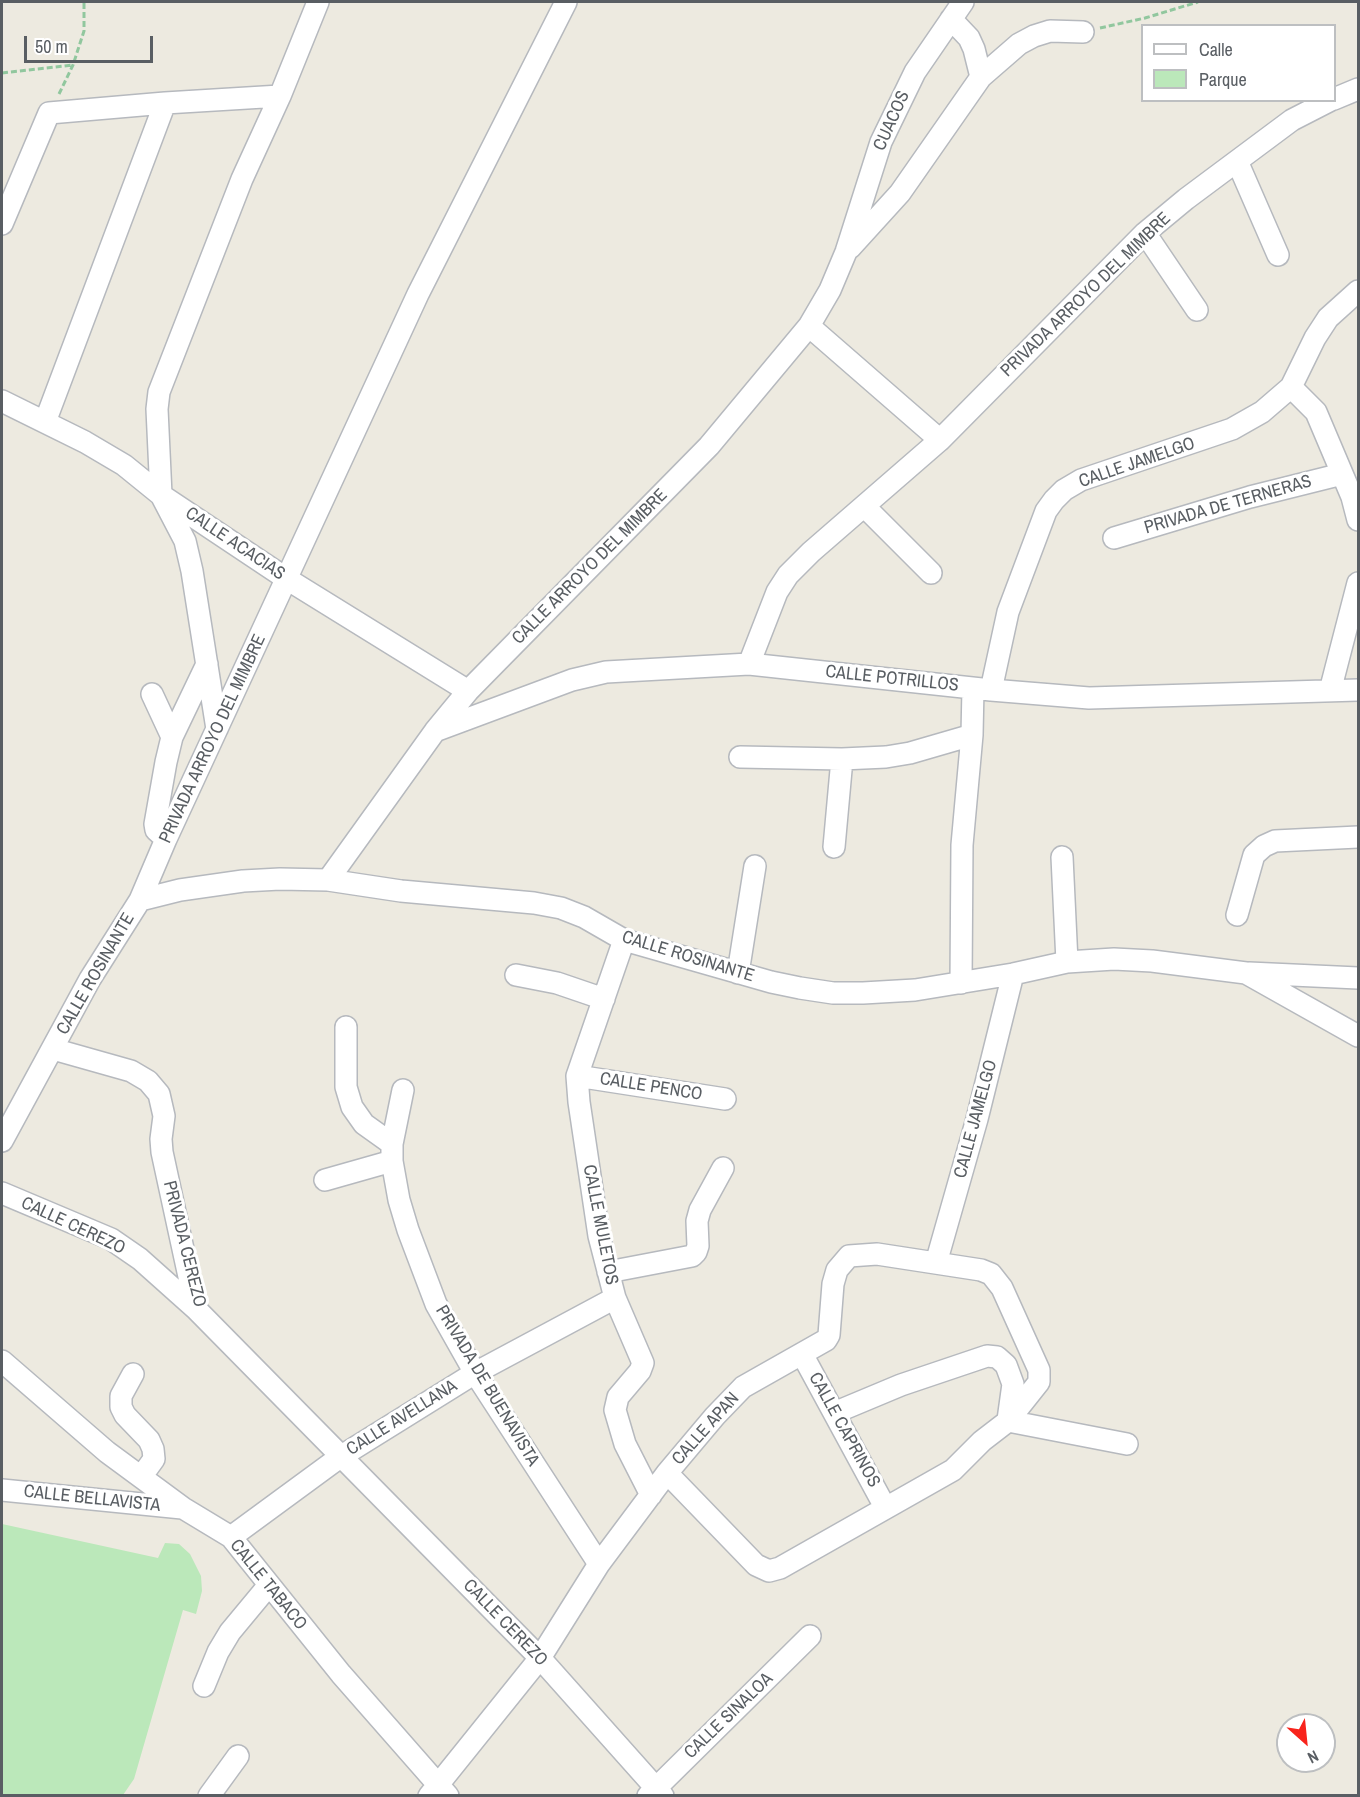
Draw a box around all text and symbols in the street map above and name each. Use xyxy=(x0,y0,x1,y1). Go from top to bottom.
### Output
scale bar xyxy=(27,24,156,62)
legend xyxy=(1141,24,1336,102)
text: 50 m xyxy=(35,34,68,59)
text: Calle xyxy=(1199,37,1233,62)
text: Parque xyxy=(1199,67,1247,92)
street label: CUACOS xyxy=(869,88,915,154)
street label: PRIVADA ARROYO DEL MIMBRE xyxy=(997,208,1175,382)
street label: CALLE JAMELGO xyxy=(1076,433,1198,493)
street label: PRIVADA DE TERNERAS xyxy=(1142,471,1314,539)
street label: CALLE ARROYO DEL MIMBRE xyxy=(508,485,672,649)
street label: CALLE ACACIAS xyxy=(181,503,289,585)
street label: PRIVADA ARROYO DEL MIMBRE xyxy=(155,631,271,847)
street label: CALLE POTRILLOS xyxy=(824,661,960,697)
street label: CALLE ROSINANTE xyxy=(52,909,140,1039)
street label: CALLE ROSINANTE xyxy=(619,927,757,987)
street label: CALLE JAMELGO xyxy=(950,1058,1002,1180)
street label: CALLE PENCO xyxy=(598,1068,704,1106)
street label: CALLE MULETOS xyxy=(578,1163,622,1287)
street label: PRIVADA CEREZO xyxy=(158,1179,210,1309)
street label: CALLE CEREZO xyxy=(18,1192,128,1260)
street label: PRIVADA DE BUENAVISTA xyxy=(430,1302,544,1470)
street label: CALLE CAPRINOS xyxy=(804,1369,884,1491)
street label: CALLE AVELLANA xyxy=(343,1375,461,1461)
street label: CALLE APAN xyxy=(668,1388,744,1470)
street label: CALLE BELLAVISTA xyxy=(23,1481,161,1517)
street label: CALLE TABACO xyxy=(225,1535,311,1635)
street label: CALLE CEREZO xyxy=(458,1575,552,1671)
street label: CALLE SINALOA xyxy=(680,1668,778,1764)
north arrow xyxy=(1276,1713,1336,1773)
text: N xyxy=(1304,1745,1322,1769)

